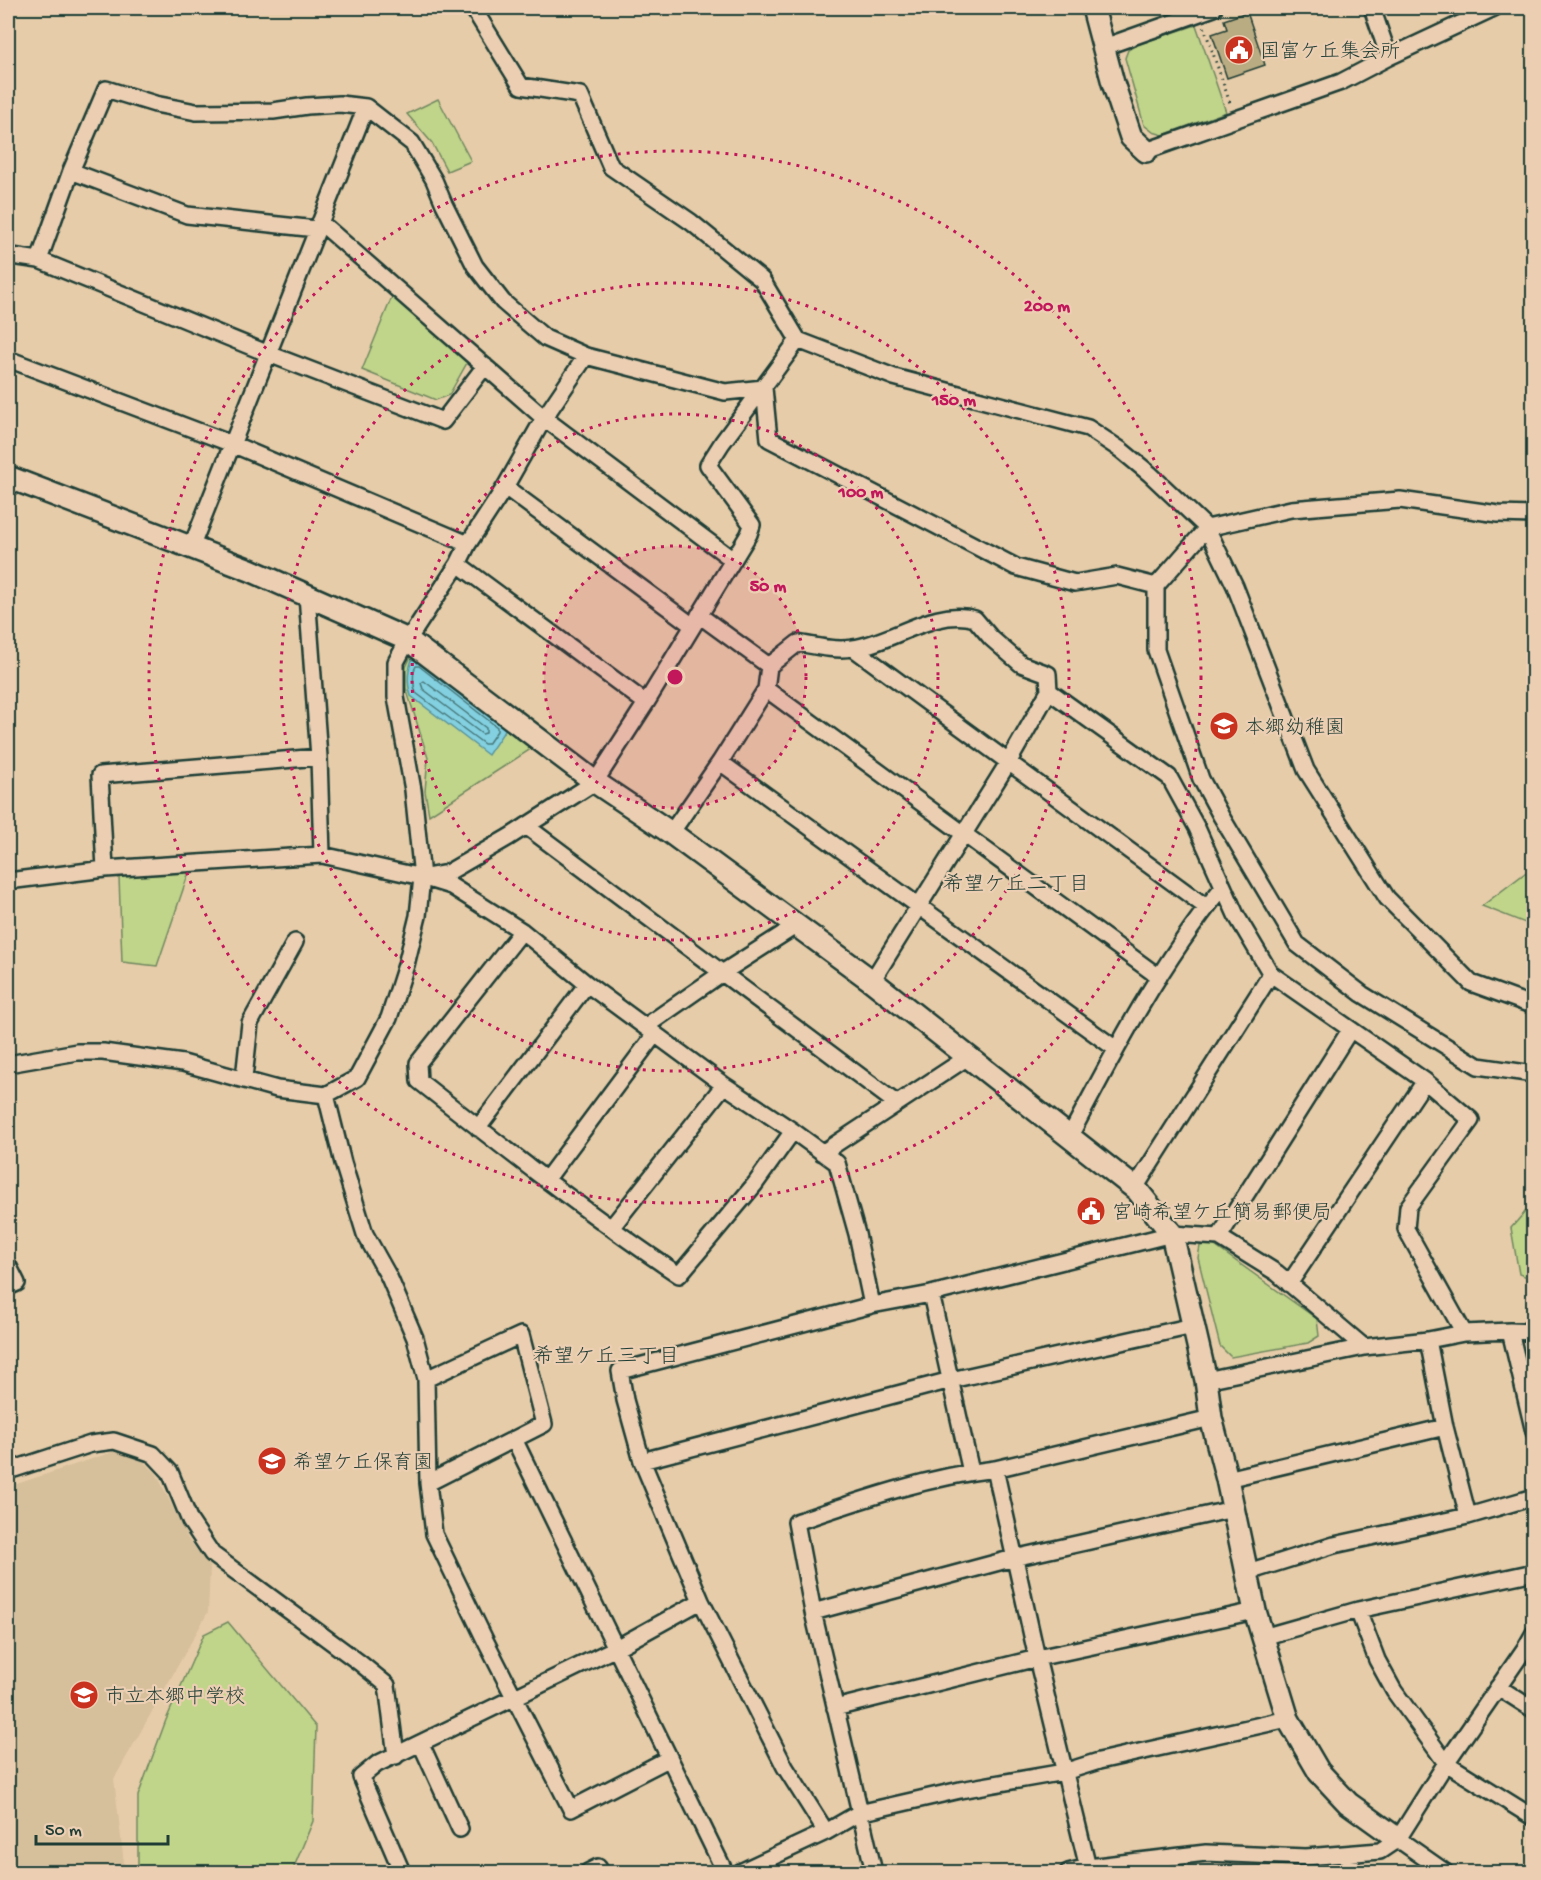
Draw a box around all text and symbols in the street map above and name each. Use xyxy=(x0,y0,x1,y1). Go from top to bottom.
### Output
public building icon: 国富ケ丘集会所 xyxy=(1223,34,1255,66)
place label: 国富ケ丘集会所 xyxy=(1260,40,1400,65)
text: 200 m xyxy=(1024,297,1070,318)
text: 150 m xyxy=(931,391,976,412)
text: 100 m xyxy=(838,483,884,504)
text: 50 m xyxy=(750,577,787,598)
centre of rings xyxy=(665,667,685,687)
school or university icon: 本郷幼稚園 xyxy=(1208,710,1240,742)
place label: 本郷幼稚園 xyxy=(1245,717,1345,741)
district label: 希望ケ丘二丁目 xyxy=(943,873,1090,899)
public building icon: 宮崎希望ケ丘簡易郵便局 xyxy=(1075,1195,1107,1227)
place label: 宮崎希望ケ丘簡易郵便局 xyxy=(1112,1201,1332,1226)
district label: 希望ケ丘三丁目 xyxy=(533,1345,680,1371)
school or university icon: 希望ケ丘保育園 xyxy=(256,1445,288,1477)
place label: 希望ケ丘保育園 xyxy=(293,1451,433,1476)
school or university icon: 市立本郷中学校 xyxy=(68,1679,100,1711)
place label: 市立本郷中学校 xyxy=(105,1685,245,1710)
scale bar xyxy=(36,1808,168,1846)
text: 50 m xyxy=(45,1821,82,1842)

